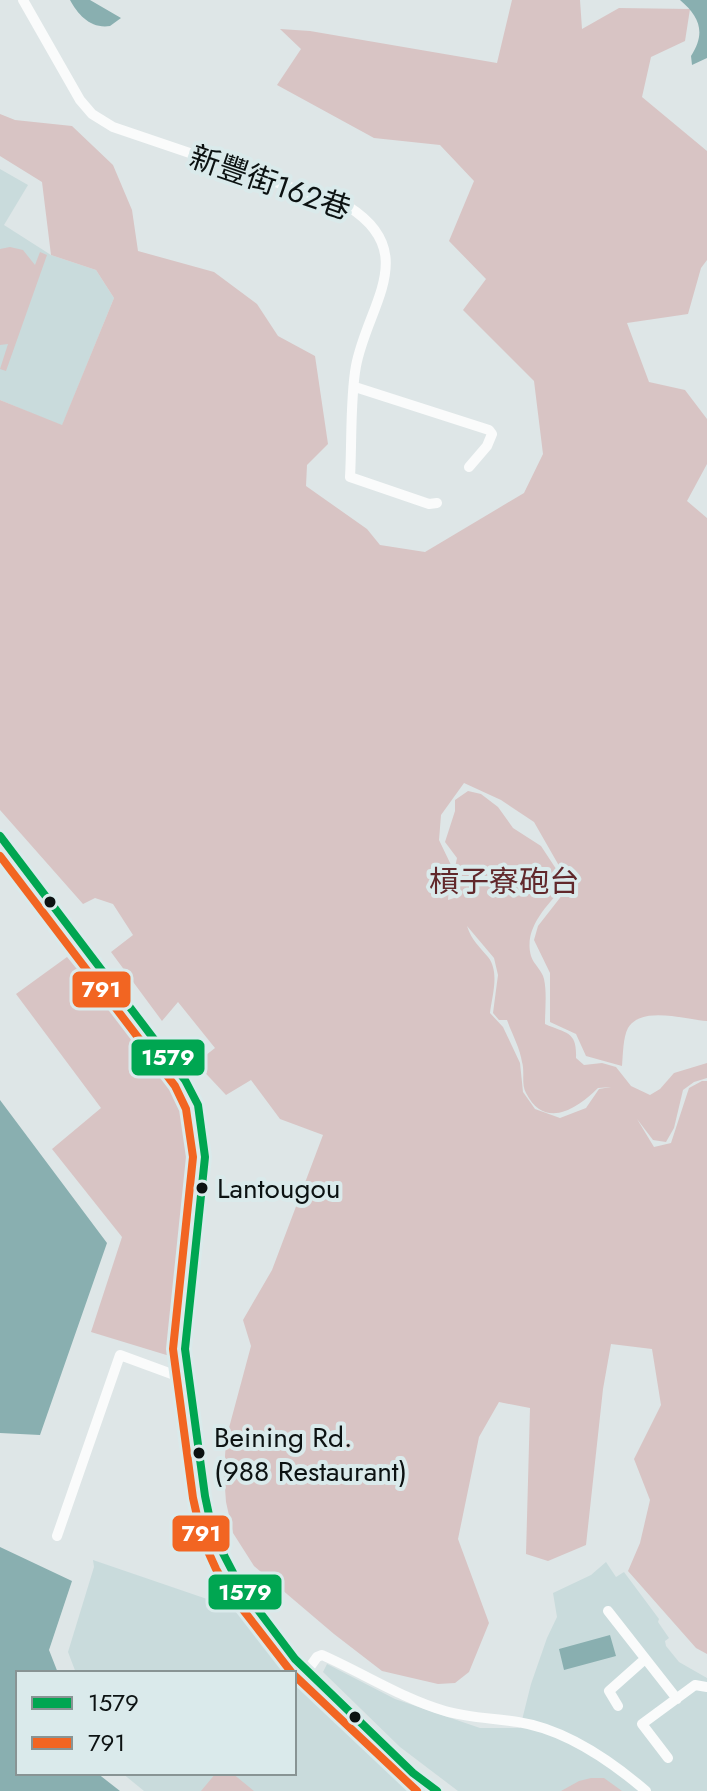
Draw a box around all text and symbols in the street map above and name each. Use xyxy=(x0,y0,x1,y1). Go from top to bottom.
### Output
street label: 新豐街162巷 xyxy=(184,135,357,230)
park label: 槓子寮砲台 xyxy=(429,860,579,903)
unlabelled marker xyxy=(42,894,58,910)
line badge: 791 xyxy=(71,970,132,1009)
text: 791 xyxy=(81,973,121,1005)
line badge: 1579 xyxy=(130,1038,206,1077)
text: 1579 xyxy=(141,1041,195,1073)
place label: Lantougou xyxy=(217,1168,340,1209)
marker: Lantougou xyxy=(194,1180,210,1196)
place label: Beining Rd. (988 Restaurant) xyxy=(214,1417,407,1492)
marker: Beining Rd. (988 Restaurant) xyxy=(191,1445,207,1461)
line badge: 791 xyxy=(171,1514,231,1553)
text: 791 xyxy=(181,1517,221,1549)
line badge: 1579 xyxy=(207,1573,283,1611)
text: 1579 xyxy=(218,1576,272,1608)
legend xyxy=(16,1671,296,1775)
text: 1579 xyxy=(88,1685,139,1720)
unlabelled marker xyxy=(347,1709,363,1725)
text: 791 xyxy=(88,1725,125,1760)

